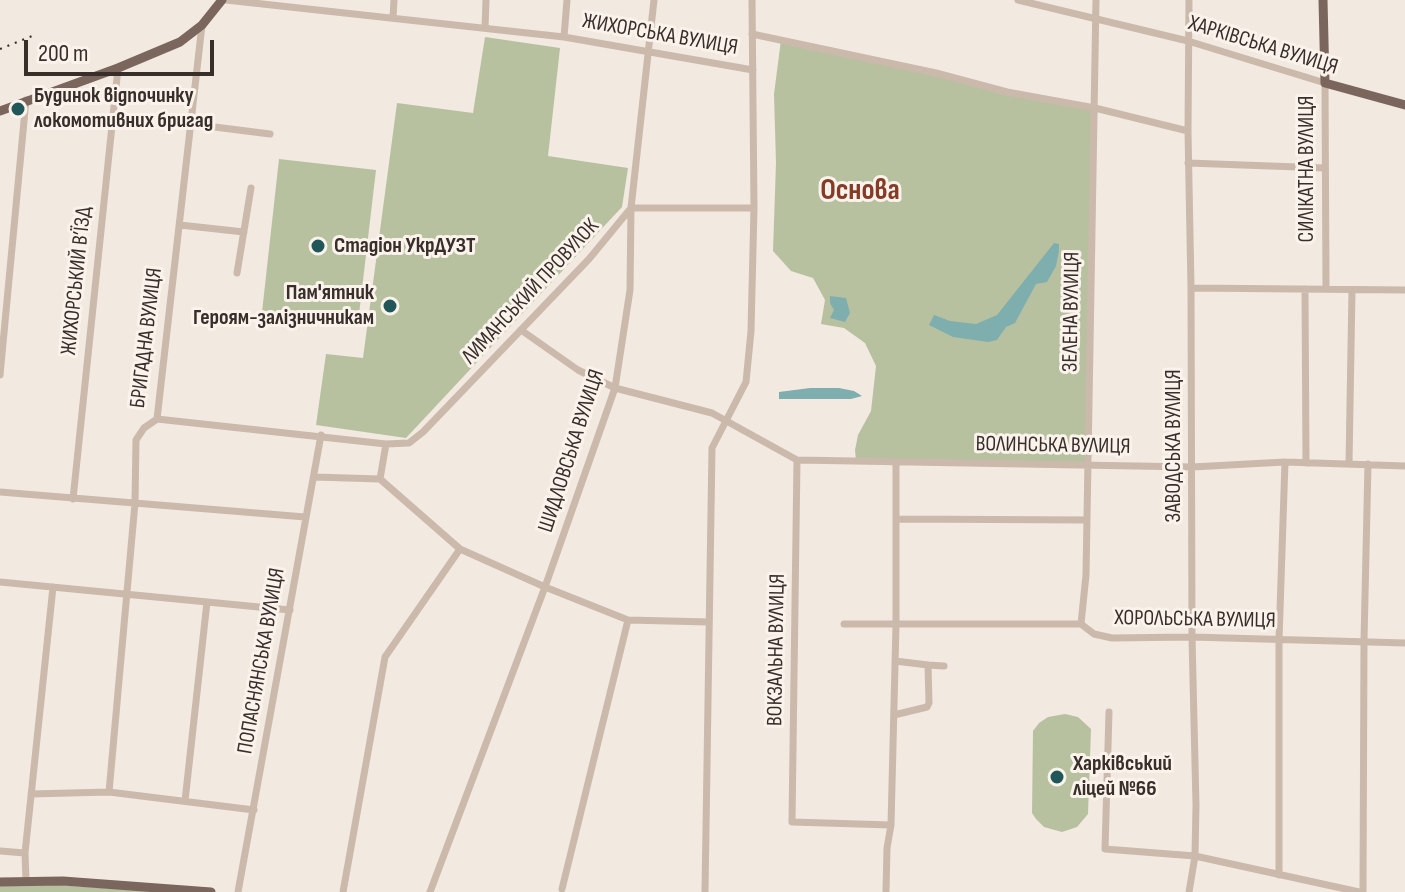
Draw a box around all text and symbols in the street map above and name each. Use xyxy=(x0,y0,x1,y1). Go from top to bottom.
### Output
street label: ЖИХОРСЬКА ВУЛИЦЯ xyxy=(580,8,740,62)
street label: ХАРКІВСЬКА ВУЛИЦЯ xyxy=(1185,11,1341,81)
scale bar xyxy=(28,24,218,74)
text: 200 m xyxy=(38,39,89,68)
place label: Будинок відпочинку локомотивних бригад xyxy=(34,83,213,134)
street label: СИЛІКАТНА ВУЛИЦЯ xyxy=(1294,96,1320,242)
marker: Будинок відпочинку локомотивних бригад xyxy=(9,100,27,118)
district label: Основа xyxy=(820,173,900,209)
street label: ЖИХОРСЬКИЙ В’ЇЗД xyxy=(56,205,98,357)
street label: ЛИМАНСЬКИЙ ПРОВУЛОК xyxy=(457,214,605,370)
place label: Стадіон УкрДУЗТ xyxy=(334,233,476,259)
marker: Стадіон УкрДУЗТ xyxy=(309,237,327,255)
street label: ЗЕЛЕНА ВУЛИЦЯ xyxy=(1058,252,1086,372)
street label: БРИГАДНА ВУЛИЦЯ xyxy=(125,266,169,410)
place label: Пам'ятник Героям-залізничникам xyxy=(193,280,374,332)
marker: Пам'ятник Героям-залізничникам xyxy=(381,297,399,315)
street label: ШИДЛОВСЬКА ВУЛИЦЯ xyxy=(533,366,611,536)
street label: ЗАВОДСЬКА ВУЛИЦЯ xyxy=(1161,369,1187,523)
street label: ВОЛИНСЬКА ВУЛИЦЯ xyxy=(975,431,1131,461)
street label: ПОПАСНЯНСЬКА ВУЛИЦЯ xyxy=(233,566,291,756)
street label: ВОКЗАЛЬНА ВУЛИЦЯ xyxy=(762,574,792,726)
street label: ХОРОЛЬСЬКА ВУЛИЦЯ xyxy=(1114,605,1276,635)
place label: Харківський ліцей №66 xyxy=(1073,751,1172,802)
marker: Харківський ліцей №66 xyxy=(1048,768,1066,786)

